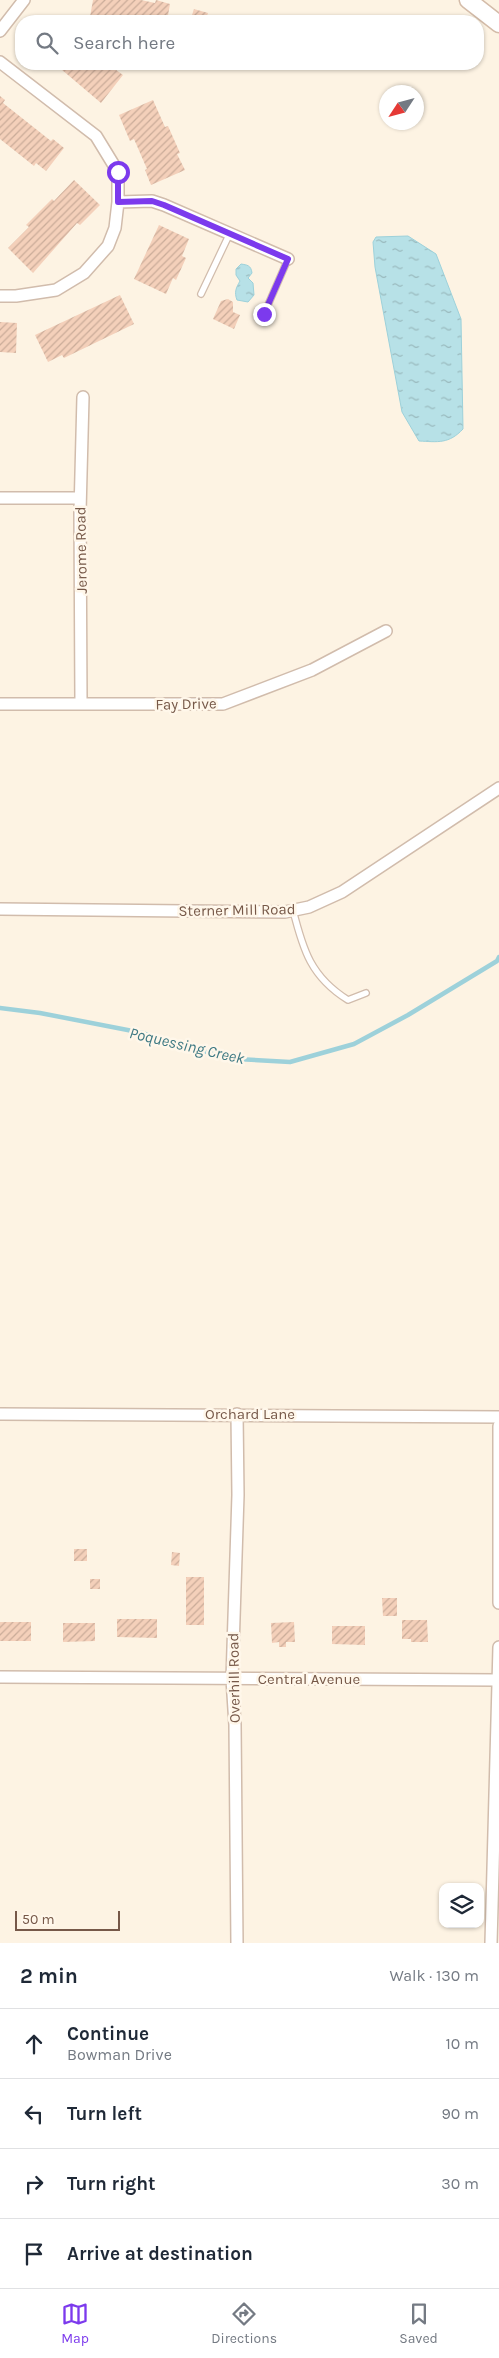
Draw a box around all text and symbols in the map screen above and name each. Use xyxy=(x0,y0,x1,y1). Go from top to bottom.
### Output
search box xyxy=(15,15,484,70)
icon: search xyxy=(33,29,61,57)
text: Search here xyxy=(73,32,175,54)
north arrow xyxy=(379,85,424,130)
route start xyxy=(107,161,130,184)
route end xyxy=(253,303,276,326)
street label: Jerome Road xyxy=(71,506,91,594)
street label: Fay Drive xyxy=(155,694,217,714)
street label: Sterner Mill Road xyxy=(178,900,296,920)
water label: Poquessing Creek xyxy=(128,1023,247,1068)
street label: Orchard Lane xyxy=(205,1405,295,1423)
street label: Overhill Road xyxy=(224,1633,244,1723)
street label: Central Avenue xyxy=(258,1670,360,1688)
map controls xyxy=(439,1883,484,1928)
button: layers xyxy=(439,1883,484,1928)
scale bar xyxy=(15,1908,120,1931)
text: 50 m xyxy=(22,1911,55,1928)
text: 2 min xyxy=(20,1964,78,1988)
text: Walk · 130 m xyxy=(389,1966,479,1985)
text: Continue xyxy=(67,2023,149,2045)
icon: ahead xyxy=(20,2030,48,2058)
text: 10 m xyxy=(445,2034,479,2053)
text: Bowman Drive xyxy=(67,2045,172,2064)
icon: left xyxy=(20,2100,48,2128)
text: Turn left xyxy=(67,2103,142,2125)
text: 90 m xyxy=(441,2104,479,2123)
icon: right xyxy=(20,2170,48,2198)
text: Turn right xyxy=(67,2173,156,2195)
text: 30 m xyxy=(441,2174,479,2193)
icon: arrive xyxy=(20,2240,48,2268)
text: Arrive at destination xyxy=(67,2243,253,2265)
tab: Map xyxy=(61,2300,89,2347)
tab: Directions xyxy=(211,2300,277,2347)
tab: Saved xyxy=(399,2300,438,2347)

